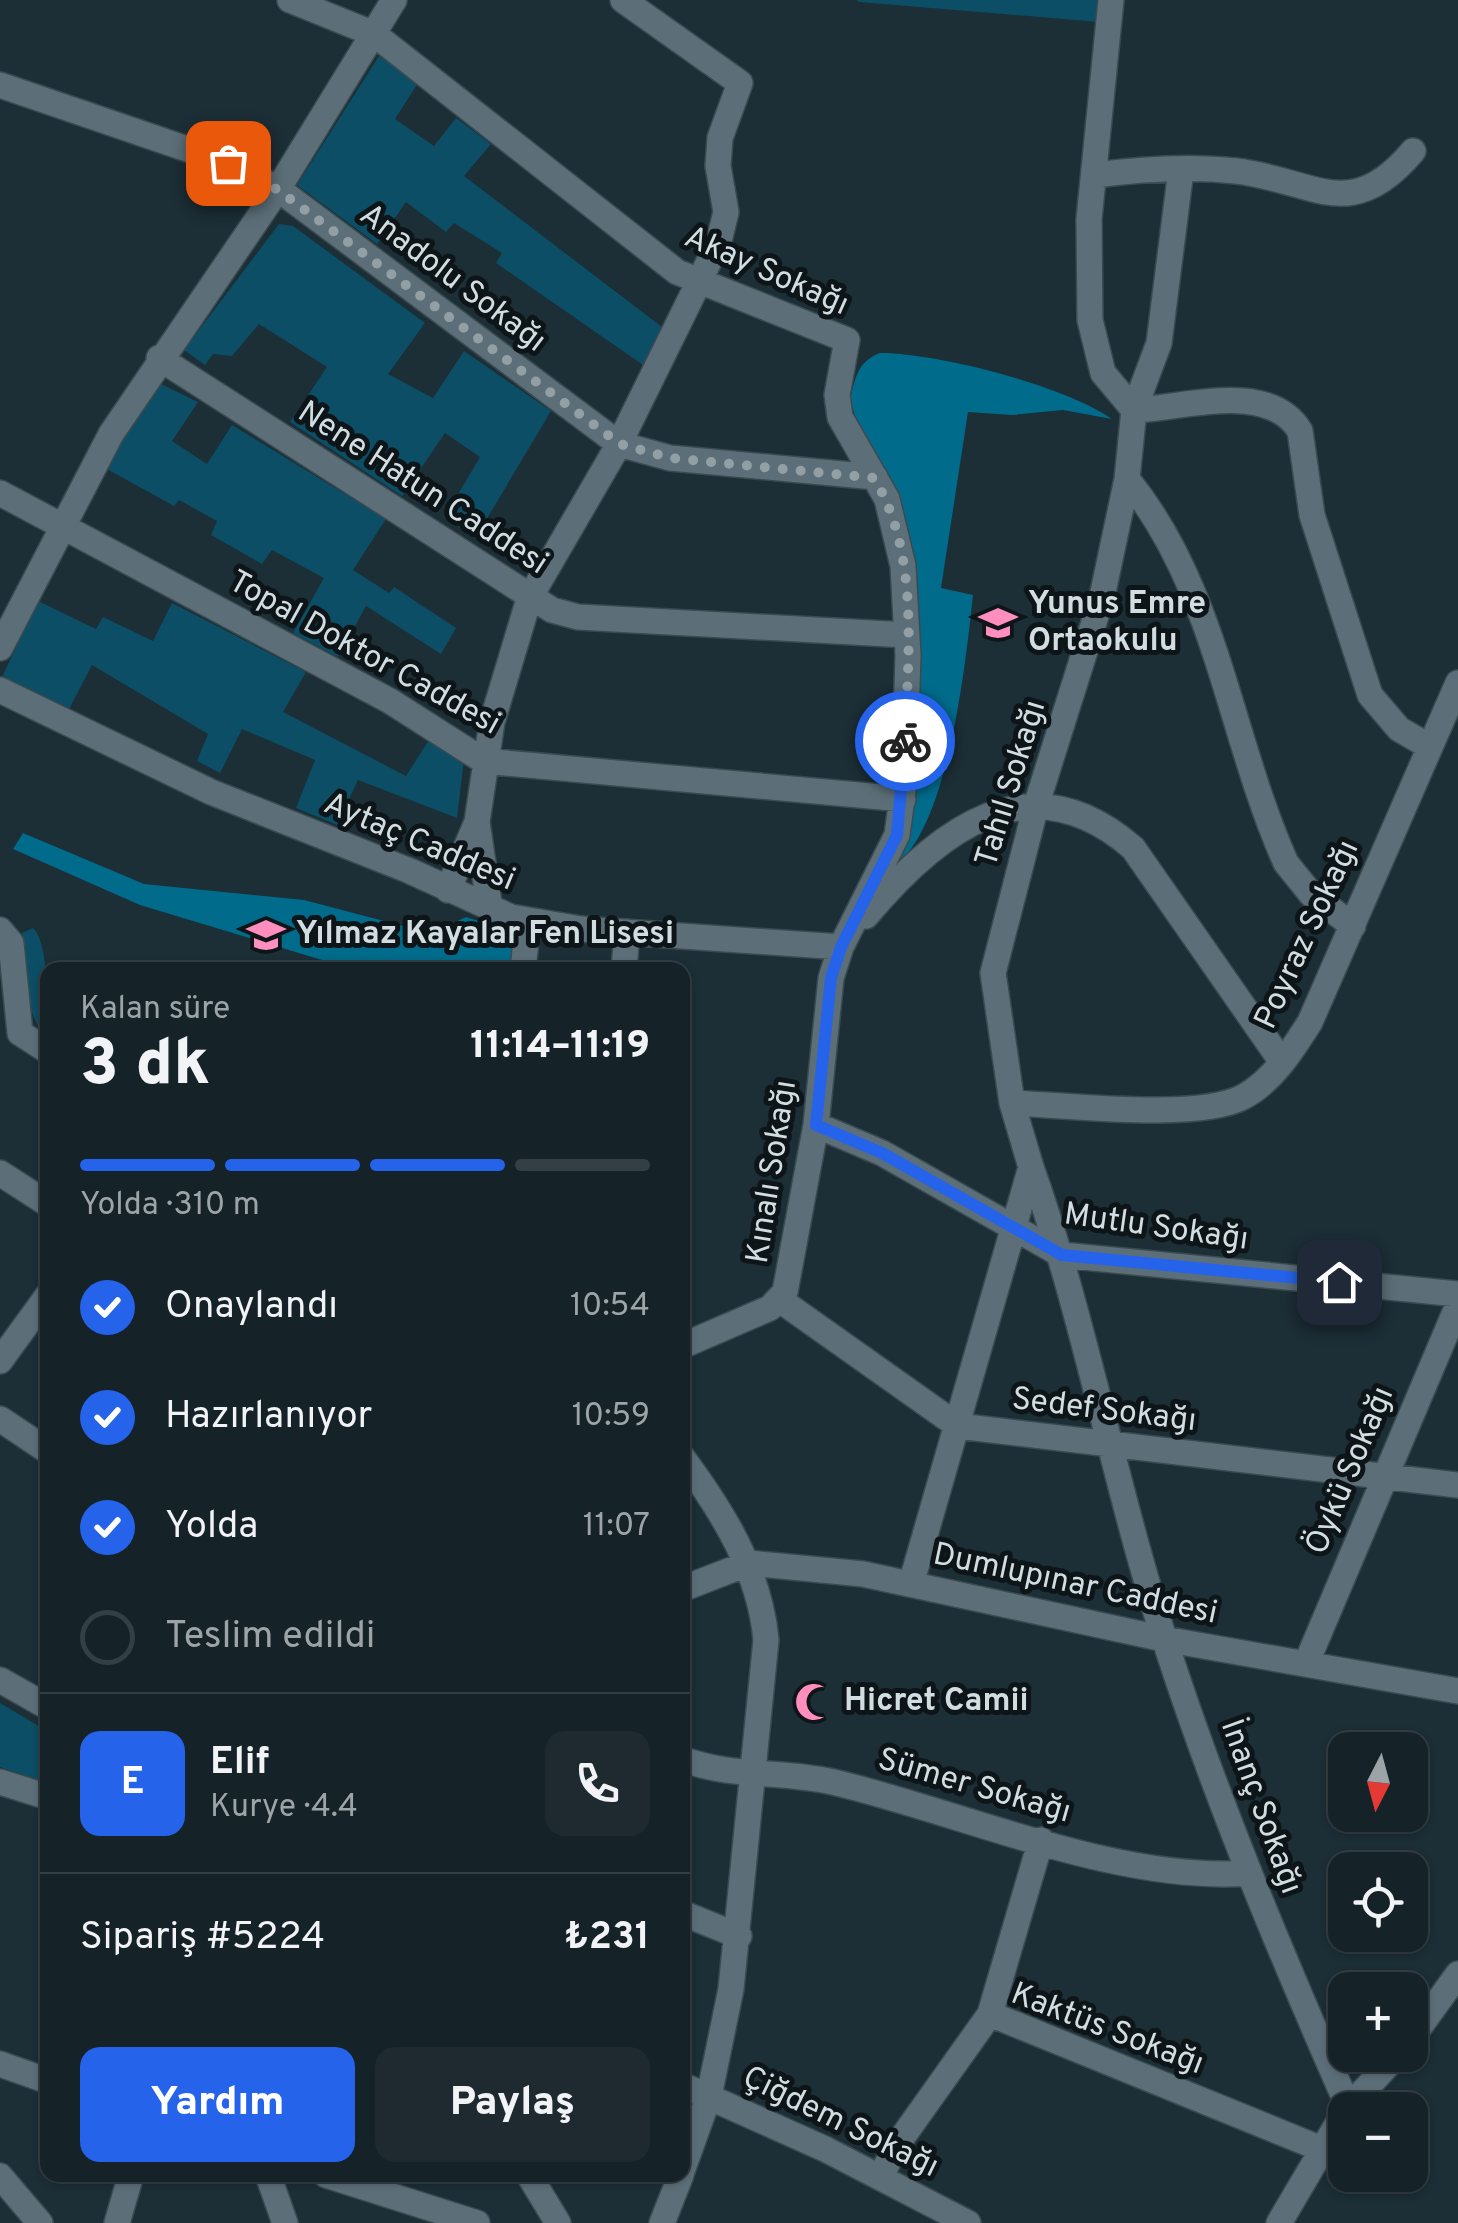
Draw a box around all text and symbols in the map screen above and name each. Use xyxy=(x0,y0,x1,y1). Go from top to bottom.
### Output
pin xyxy=(186,121,271,206)
icon: bag xyxy=(201,136,256,191)
street label: Anadolu Sokağı xyxy=(351,196,553,362)
street label: Akay Sokağı xyxy=(678,218,854,326)
street label: Nene Hatun Caddesi xyxy=(289,393,555,585)
street label: Topal Doktor Caddesi xyxy=(221,563,507,745)
place label: Yunus Emre Ortaokulu xyxy=(1028,585,1206,662)
school or university icon: Yunus Emre Ortaokulu xyxy=(977,602,1019,644)
courier xyxy=(855,691,955,791)
street label: Tahıl Sokağı xyxy=(968,696,1056,872)
icon: bike xyxy=(878,714,933,769)
street label: Aytaç Caddesi xyxy=(317,785,521,901)
street label: Poyraz Sokağı xyxy=(1247,834,1369,1036)
school or university icon: Yılmaz Kayalar Fen Lisesi xyxy=(245,914,287,956)
place label: Yılmaz Kayalar Fen Lisesi xyxy=(296,915,674,955)
text: Kalan süre xyxy=(80,990,230,1030)
text: 11:14–11:19 xyxy=(470,1023,650,1072)
text: 3 dk xyxy=(80,1026,210,1108)
street label: Kınalı Sokağı xyxy=(739,1078,807,1266)
text: Yolda · 310 m xyxy=(80,1186,260,1226)
street label: Mutlu Sokağı xyxy=(1061,1195,1251,1261)
pin xyxy=(1297,1240,1382,1325)
icon: home xyxy=(1312,1255,1367,1310)
icon: check xyxy=(80,1280,135,1335)
text: Onaylandı xyxy=(165,1283,338,1332)
text: 10:54 xyxy=(570,1287,650,1327)
street label: Sedef Sokağı xyxy=(1010,1380,1198,1442)
street label: Öykü Sokağı xyxy=(1296,1380,1404,1561)
icon: check xyxy=(80,1390,135,1445)
text: Hazırlanıyor xyxy=(165,1393,372,1442)
text: 10:59 xyxy=(572,1397,650,1437)
icon: check xyxy=(80,1500,135,1555)
text: Yolda xyxy=(165,1503,258,1552)
text: 11:07 xyxy=(583,1507,650,1547)
street label: Dumlupınar Caddesi xyxy=(929,1535,1221,1635)
text: Teslim edildi xyxy=(165,1613,375,1662)
mosque icon: Hicret Camii xyxy=(793,1681,835,1723)
place label: Hicret Camii xyxy=(844,1682,1029,1722)
street label: İnanç Sokağı xyxy=(1210,1714,1311,1900)
button: phone xyxy=(545,1731,650,1836)
north arrow xyxy=(1328,1732,1428,1832)
map controls xyxy=(1328,1732,1428,2192)
text: Elif xyxy=(210,1739,269,1788)
street label: Sümer Sokağı xyxy=(873,1740,1075,1834)
text: E xyxy=(121,1759,144,1808)
text: Kurye · 4.4 xyxy=(210,1788,358,1828)
button: locate xyxy=(1328,1852,1428,1952)
text: Sipariş #5224 xyxy=(80,1914,325,1963)
text: ₺231 xyxy=(564,1914,650,1963)
button: + xyxy=(1328,1972,1428,2072)
street label: Kaktüs Sokağı xyxy=(1005,1975,1209,2085)
button: Yardım xyxy=(80,2047,355,2162)
button: Paylaş xyxy=(375,2047,650,2162)
street label: Çiğdem Sokağı xyxy=(735,2058,945,2188)
button: − xyxy=(1328,2092,1428,2192)

